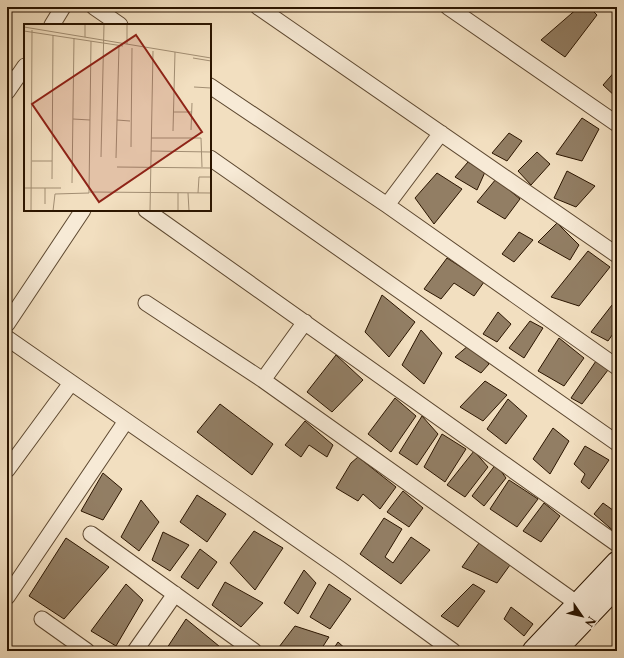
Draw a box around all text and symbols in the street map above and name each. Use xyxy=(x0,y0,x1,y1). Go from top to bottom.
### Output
inset map xyxy=(24,24,211,211)
north arrow xyxy=(562,596,602,636)
text: N xyxy=(582,614,599,630)

